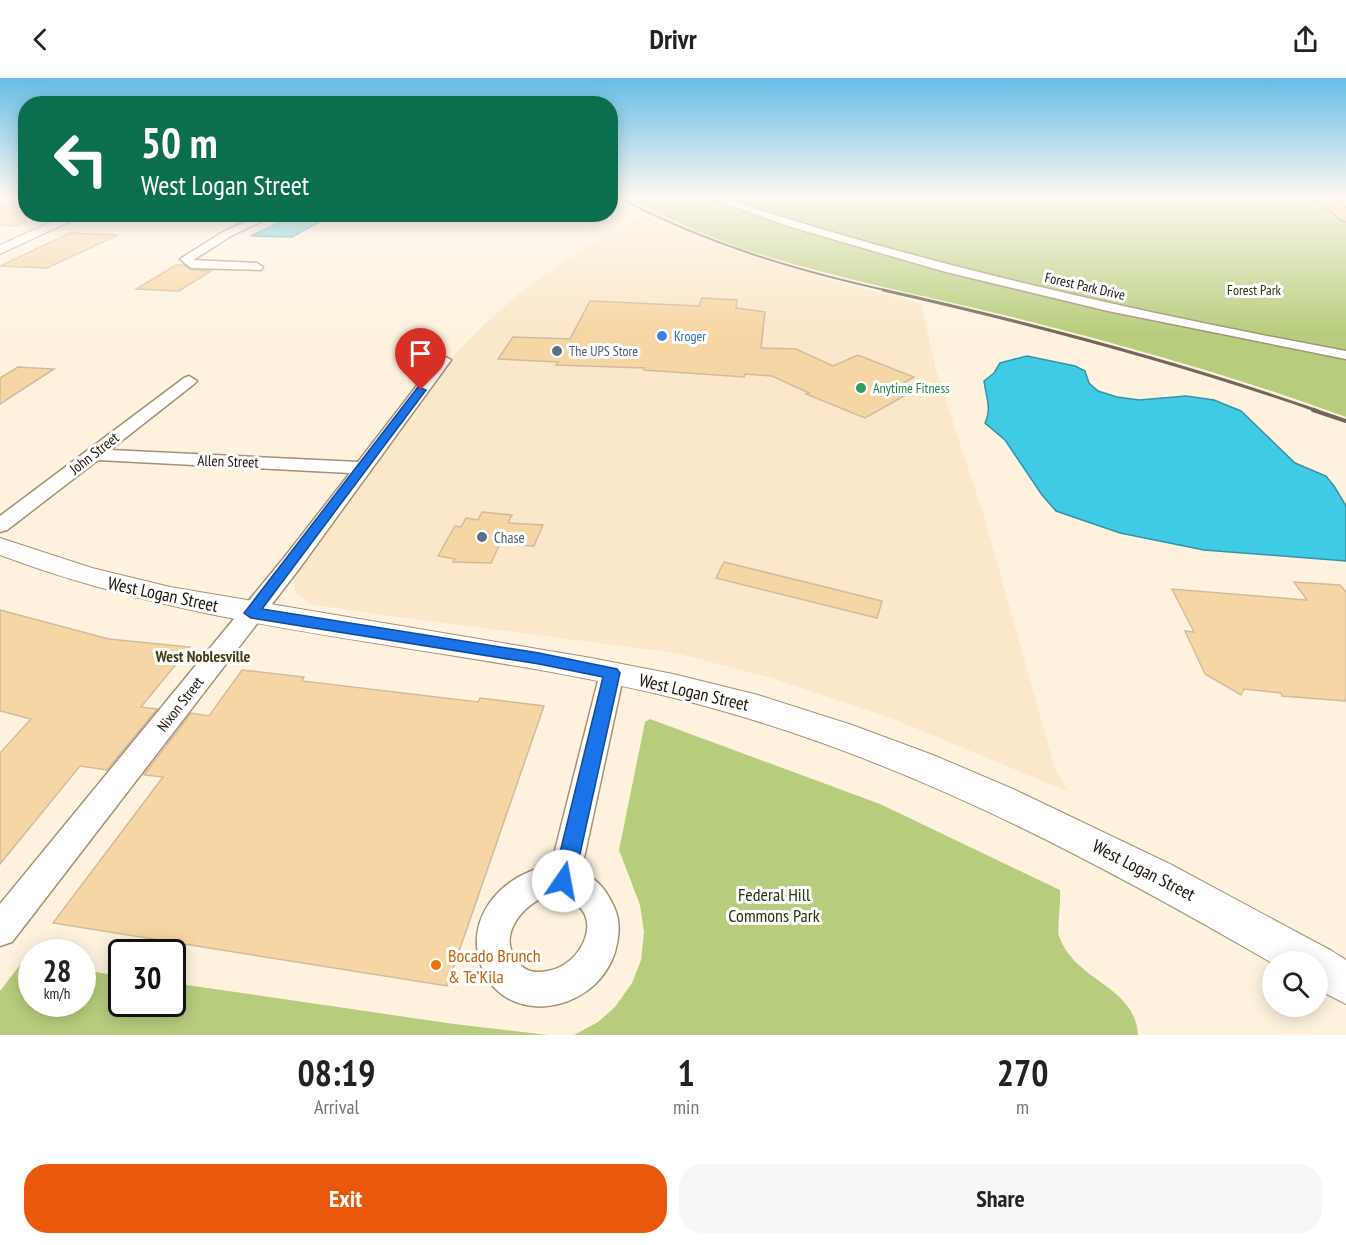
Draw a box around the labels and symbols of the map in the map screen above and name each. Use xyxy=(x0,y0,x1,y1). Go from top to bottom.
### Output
street label: Forest Park Drive xyxy=(1043,268,1127,304)
park label: Forest Park xyxy=(1227,281,1281,299)
place label: Kroger xyxy=(674,327,706,345)
pin xyxy=(395,328,446,390)
marker: Kroger xyxy=(655,329,669,343)
place label: The UPS Store xyxy=(569,342,638,360)
marker: The UPS Store xyxy=(550,344,564,358)
place label: Anytime Fitness xyxy=(873,379,950,397)
marker: Anytime Fitness xyxy=(854,381,868,395)
street label: John Street xyxy=(65,428,123,479)
street label: Allen Street xyxy=(197,450,259,472)
place label: Chase xyxy=(494,528,525,547)
marker: Chase xyxy=(475,530,489,544)
street label: West Logan Street xyxy=(106,571,220,617)
district label: West Noblesville xyxy=(155,646,251,666)
street label: West Logan Street xyxy=(637,668,751,716)
street label: Nixon Street xyxy=(153,673,207,735)
street label: West Logan Street xyxy=(1089,834,1199,906)
position arrow xyxy=(531,849,595,913)
park label: Federal Hill Commons Park xyxy=(728,883,820,927)
speed limit sign: 30 xyxy=(108,939,186,1017)
place label: Bocado Brunch & Te’Kila xyxy=(448,944,541,988)
marker: Bocado Brunch & Te’Kila xyxy=(429,958,443,972)

